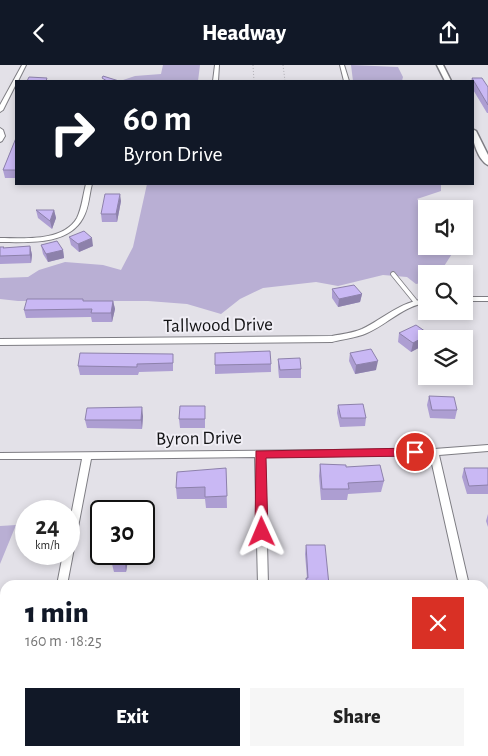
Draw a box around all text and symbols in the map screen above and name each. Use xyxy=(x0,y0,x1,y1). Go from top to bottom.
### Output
icon: back xyxy=(25,19,53,47)
icon: share xyxy=(435,19,463,47)
text: Headway xyxy=(202,22,286,44)
icon: right xyxy=(40,100,105,165)
text: 60 m xyxy=(123,102,192,137)
text: Byron Drive xyxy=(123,143,223,165)
map controls xyxy=(418,200,473,385)
button: sound xyxy=(418,200,473,255)
button: search xyxy=(418,265,473,320)
street label: Tallwood Drive xyxy=(163,315,273,336)
button: layers xyxy=(418,330,473,385)
street label: Byron Drive xyxy=(156,428,242,449)
pin xyxy=(394,431,436,473)
icon: arrive xyxy=(401,438,429,466)
speed limit sign: 30 xyxy=(90,500,155,565)
position arrow xyxy=(235,505,287,557)
text: 24 xyxy=(35,514,60,539)
text: km/h xyxy=(35,539,60,551)
button: close xyxy=(412,597,464,649)
text: 1 min xyxy=(25,598,89,628)
text: 160 m · 18:25 xyxy=(25,633,102,649)
button: Exit xyxy=(25,688,240,746)
button: Share xyxy=(250,688,464,746)

